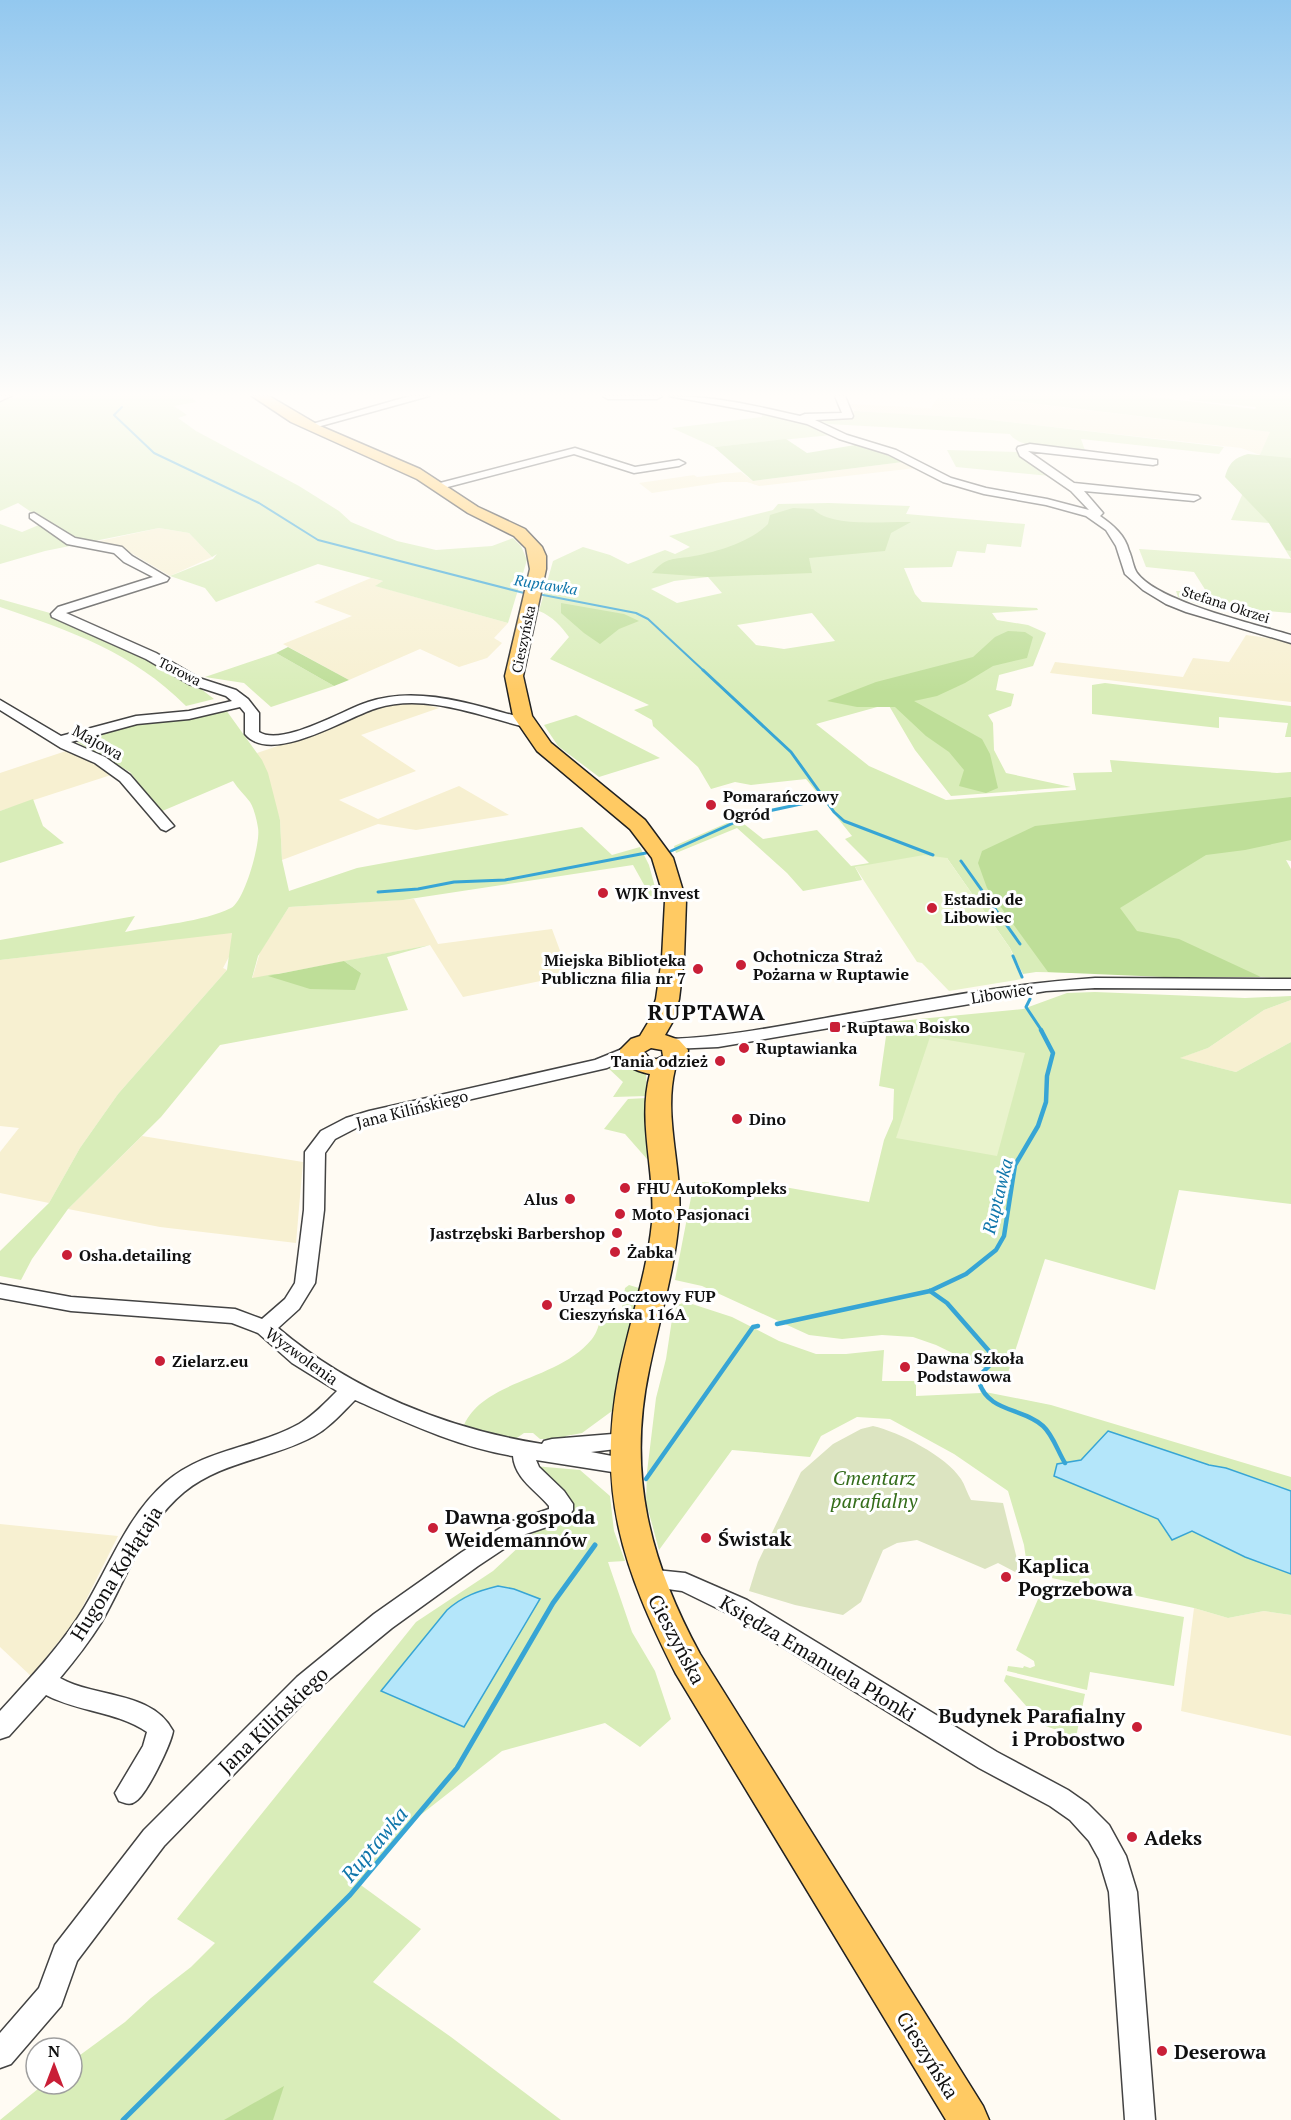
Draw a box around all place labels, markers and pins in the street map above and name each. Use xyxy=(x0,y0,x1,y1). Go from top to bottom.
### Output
place label: Pomarańczowy Ogród xyxy=(723,785,839,825)
marker: Pomarańczowy Ogród xyxy=(704,798,718,812)
place label: WJK Invest xyxy=(615,882,701,904)
marker: WJK Invest xyxy=(596,886,610,900)
place label: Estadio de Libowiec xyxy=(944,888,1023,928)
marker: Estadio de Libowiec xyxy=(925,901,939,915)
place label: Ochotnicza Straż Pożarna w Ruptawie xyxy=(753,945,909,985)
place label: Miejska Biblioteka Publiczna filia nr 7 xyxy=(542,949,686,989)
marker: Ochotnicza Straż Pożarna w Ruptawie xyxy=(734,958,748,972)
marker: Miejska Biblioteka Publiczna filia nr 7 xyxy=(691,962,705,976)
place label: Ruptawa Boisko xyxy=(847,1016,970,1038)
marker: Ruptawa Boisko xyxy=(828,1020,842,1034)
place label: Ruptawianka xyxy=(756,1037,857,1059)
marker: Ruptawianka xyxy=(737,1041,751,1055)
place label: Tania odzież xyxy=(611,1050,708,1072)
marker: Tania odzież xyxy=(713,1054,727,1068)
place label: Dino xyxy=(749,1108,786,1130)
marker: Dino xyxy=(730,1112,744,1126)
place label: FHU AutoKompleks xyxy=(637,1177,787,1199)
marker: FHU AutoKompleks xyxy=(618,1181,632,1195)
place label: Alus xyxy=(524,1188,558,1210)
marker: Alus xyxy=(563,1192,577,1206)
place label: Moto Pasjonaci xyxy=(632,1203,750,1225)
marker: Moto Pasjonaci xyxy=(613,1207,627,1221)
place label: Jastrzębski Barbershop xyxy=(430,1222,605,1244)
marker: Jastrzębski Barbershop xyxy=(610,1226,624,1240)
place label: Żabka xyxy=(627,1241,674,1263)
place label: Osha.detailing xyxy=(79,1244,192,1266)
marker: Żabka xyxy=(608,1245,622,1259)
marker: Osha.detailing xyxy=(60,1248,74,1262)
place label: Urząd Pocztowy FUP Cieszyńska 116A xyxy=(559,1285,716,1325)
marker: Urząd Pocztowy FUP Cieszyńska 116A xyxy=(540,1298,554,1312)
place label: Dawna Szkoła Podstawowa xyxy=(917,1347,1024,1387)
place label: Zielarz.eu xyxy=(172,1350,249,1372)
marker: Zielarz.eu xyxy=(153,1354,167,1368)
marker: Dawna Szkoła Podstawowa xyxy=(898,1360,912,1374)
place label: Dawna gospoda Weidemannów xyxy=(445,1503,595,1553)
marker: Dawna gospoda Weidemannów xyxy=(426,1521,440,1535)
place label: Świstak xyxy=(718,1525,792,1552)
marker: Świstak xyxy=(699,1531,713,1545)
place label: Kaplica Pogrzebowa xyxy=(1018,1552,1133,1602)
marker: Kaplica Pogrzebowa xyxy=(999,1570,1013,1584)
place label: Budynek Parafialny i Probostwo xyxy=(938,1702,1125,1752)
marker: Budynek Parafialny i Probostwo xyxy=(1130,1720,1144,1734)
place label: Adeks xyxy=(1144,1824,1202,1851)
marker: Adeks xyxy=(1125,1830,1139,1844)
place label: Deserowa xyxy=(1174,2038,1266,2065)
marker: Deserowa xyxy=(1155,2044,1169,2058)

